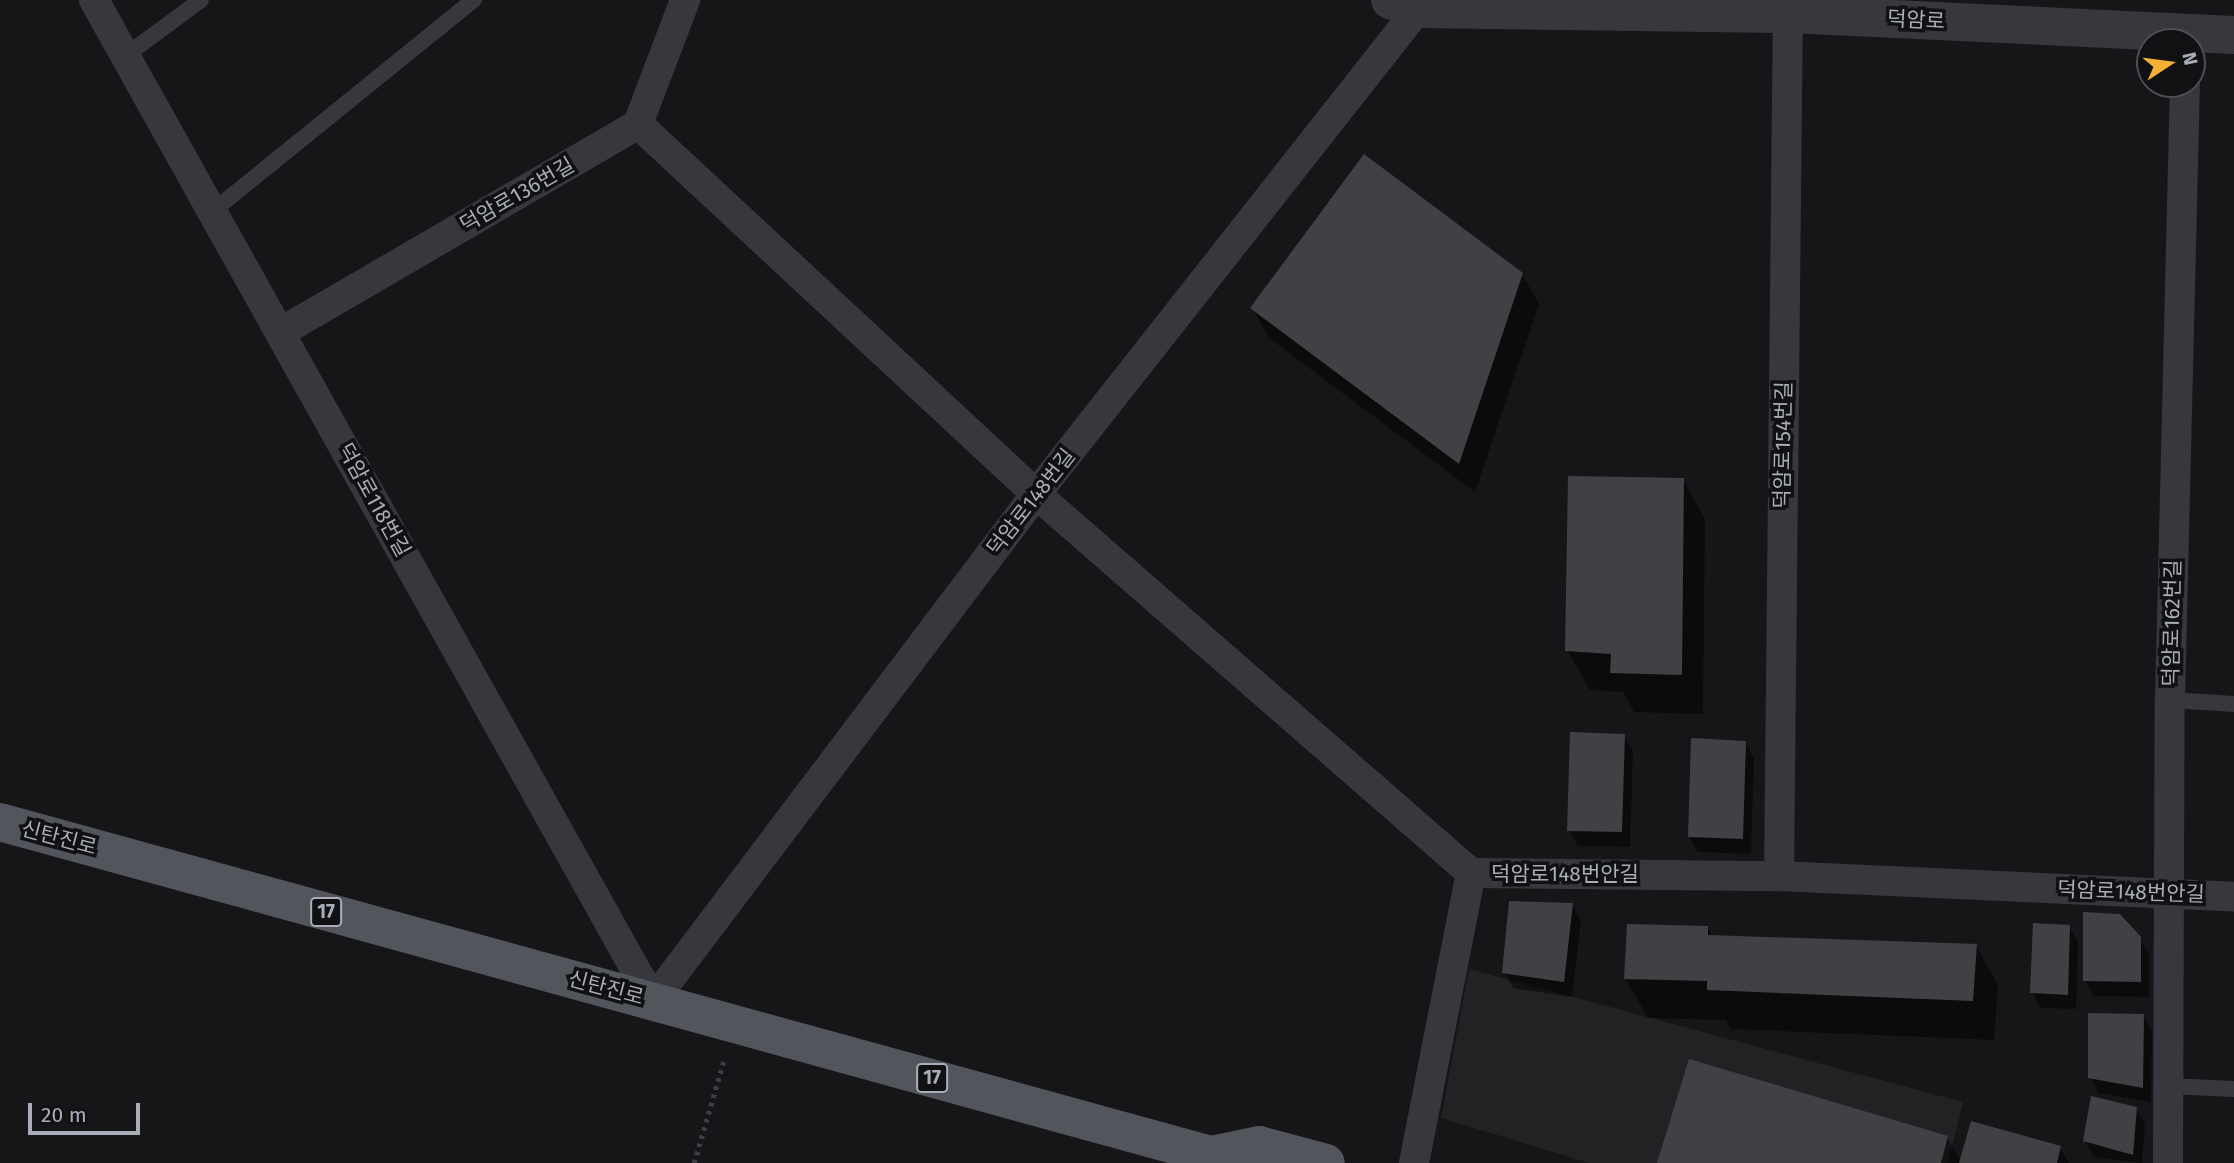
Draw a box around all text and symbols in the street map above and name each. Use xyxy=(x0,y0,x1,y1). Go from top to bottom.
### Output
street label: 덕암로 xyxy=(1886,6,1946,34)
north arrow xyxy=(2136,28,2206,98)
text: N xyxy=(2177,50,2203,67)
street label: 덕암로136번길 xyxy=(456,152,578,238)
street label: 덕암로154번길 xyxy=(1769,381,1797,509)
street label: 덕암로118번길 xyxy=(332,439,416,561)
street label: 덕암로148번길 xyxy=(982,444,1080,560)
street label: 덕암로162번길 xyxy=(2158,559,2186,687)
street label: 신탄진로 xyxy=(18,816,100,860)
street label: 덕암로148번안길 xyxy=(1491,861,1639,887)
street label: 덕암로148번안길 xyxy=(2057,877,2205,907)
road number: 17 xyxy=(308,896,344,928)
street label: 신탄진로 xyxy=(565,966,647,1010)
road number: 17 xyxy=(914,1062,950,1094)
scale bar xyxy=(32,1090,144,1134)
text: 20 m xyxy=(41,1102,87,1128)

